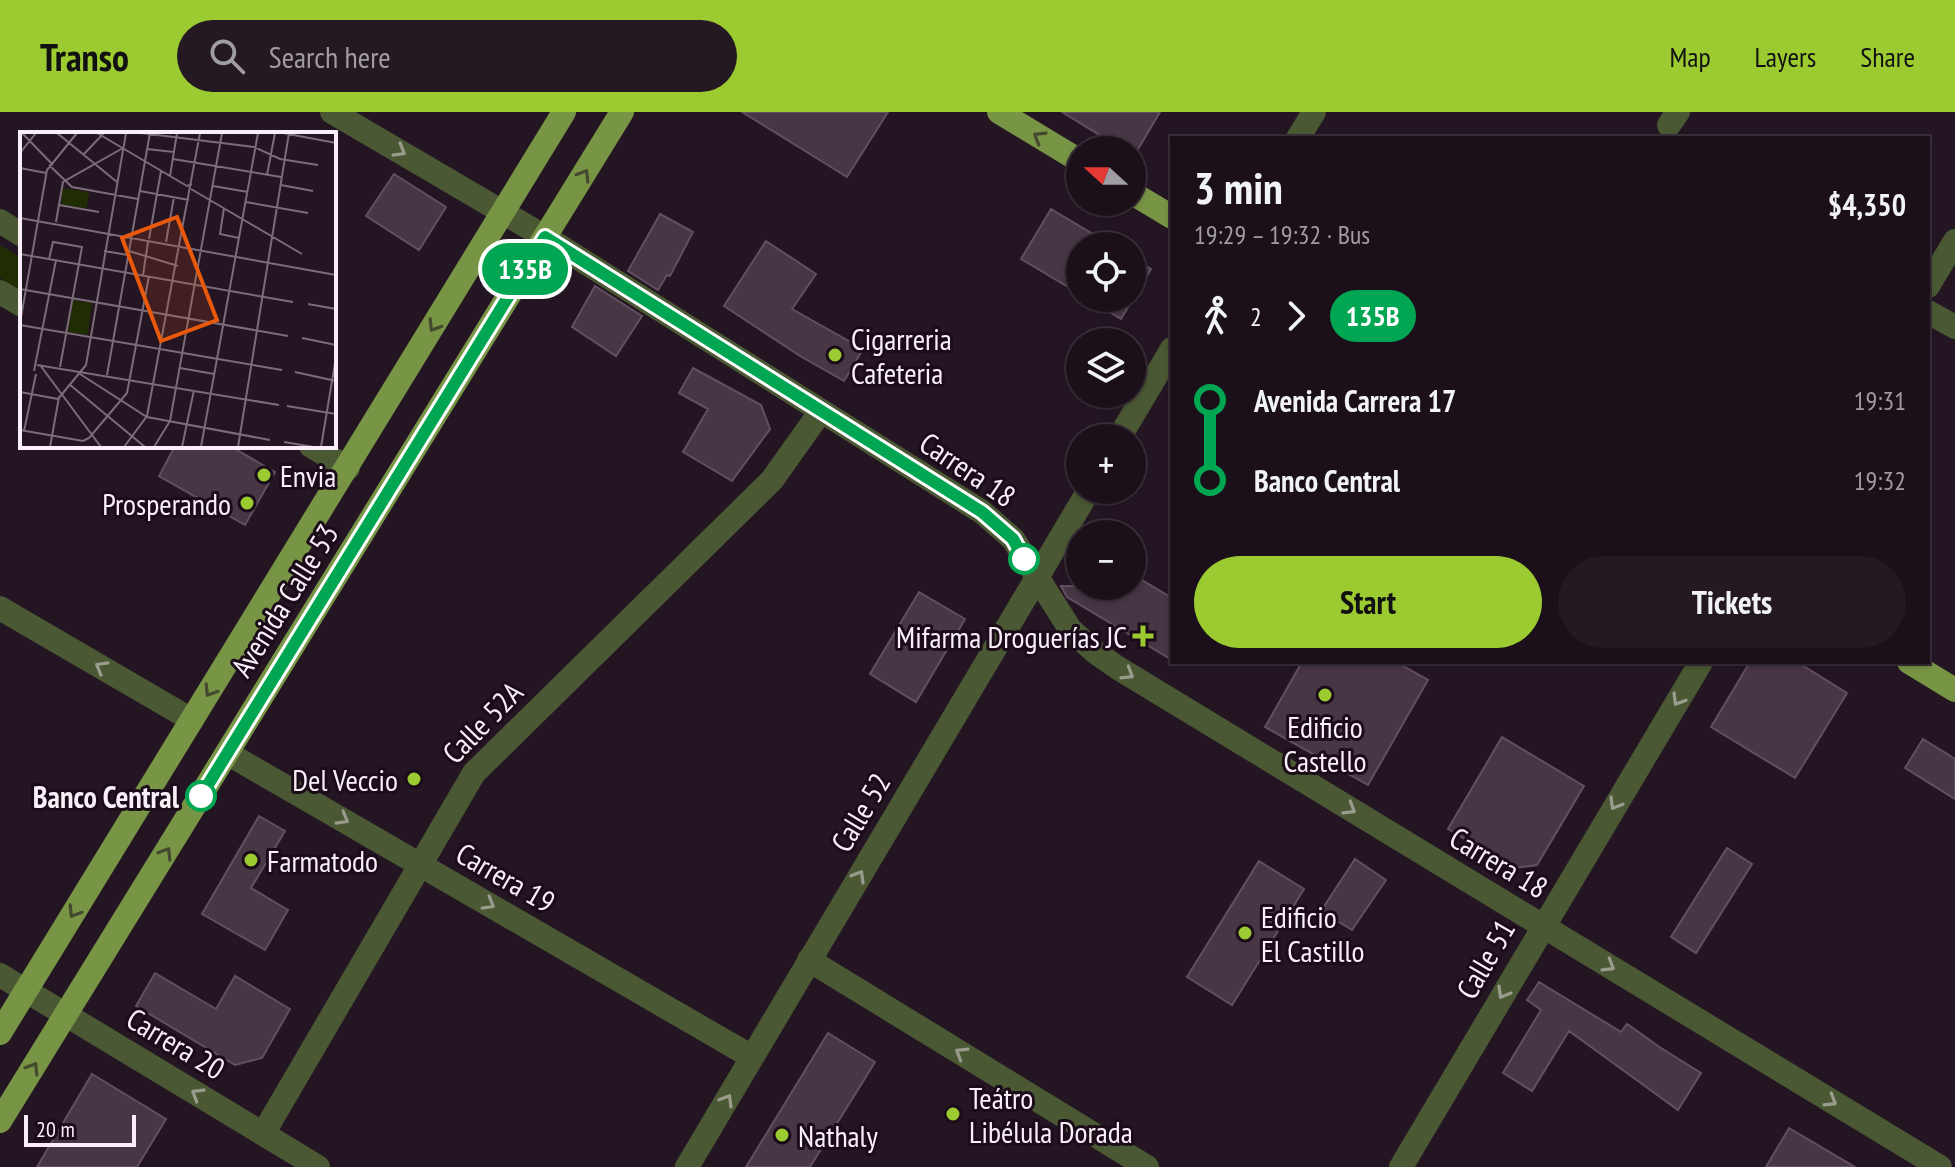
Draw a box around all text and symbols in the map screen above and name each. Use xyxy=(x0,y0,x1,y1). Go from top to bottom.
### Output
search box xyxy=(177,20,737,92)
text: Transo xyxy=(40,32,129,81)
icon: search xyxy=(205,34,249,78)
text: Search here xyxy=(269,37,391,76)
text: Map xyxy=(1669,38,1711,75)
text: Layers xyxy=(1755,38,1816,75)
text: Share xyxy=(1860,38,1915,75)
one-way arrow xyxy=(1034,131,1048,146)
inset map xyxy=(20,132,336,448)
north arrow xyxy=(1066,136,1146,216)
map controls xyxy=(1066,136,1146,600)
one-way arrow xyxy=(391,141,406,157)
text: 3 min xyxy=(1194,159,1283,216)
one-way arrow xyxy=(574,169,589,183)
text: $4,350 xyxy=(1828,185,1906,224)
text: 19:29 – 19:32 · Bus xyxy=(1194,218,1370,251)
button: locate xyxy=(1066,232,1146,312)
line badge: 135B xyxy=(469,243,581,295)
text: 135B xyxy=(498,250,552,287)
icon: walk xyxy=(1194,294,1238,338)
icon: forward xyxy=(1274,294,1318,338)
text: 135B xyxy=(1346,297,1400,334)
text: 2 xyxy=(1250,300,1262,333)
one-way arrow xyxy=(429,318,444,332)
place label: Cigarreria Cafeteria xyxy=(851,319,952,392)
button: layers xyxy=(1066,328,1146,408)
marker: Cigarreria Cafeteria xyxy=(826,346,844,364)
text: Avenida Carrera 17 xyxy=(1254,381,1456,420)
text: 19:31 xyxy=(1854,384,1906,417)
street label: Carrera 18 xyxy=(912,423,1024,515)
button: + xyxy=(1066,424,1146,504)
place label: Envia xyxy=(280,456,336,495)
text: Banco Central xyxy=(1254,461,1400,500)
text: 19:32 xyxy=(1854,464,1906,497)
marker: Envia xyxy=(255,466,273,484)
place label: Prosperando xyxy=(102,484,231,523)
marker: Prosperando xyxy=(238,494,256,512)
street label: Avenida Calle 53 xyxy=(222,516,346,684)
button: − xyxy=(1066,520,1146,600)
unlabelled marker xyxy=(1009,544,1039,574)
button: Start xyxy=(1194,556,1542,648)
button: Tickets xyxy=(1558,556,1906,648)
place label: Mifarma Droguerías JC xyxy=(896,617,1127,656)
marker: Mifarma Droguerías JC xyxy=(1134,627,1152,645)
one-way arrow xyxy=(95,661,110,677)
one-way arrow xyxy=(1119,664,1134,680)
street label: Calle 52A xyxy=(433,672,531,771)
one-way arrow xyxy=(205,682,220,697)
marker: Edificio Castello xyxy=(1316,686,1334,704)
one-way arrow xyxy=(1672,691,1688,706)
place label: Edificio Castello xyxy=(1284,707,1366,780)
place label: Del Veccio xyxy=(292,760,398,799)
street label: Calle 52 xyxy=(821,765,899,859)
marker: Del Veccio xyxy=(405,770,423,788)
place label: Banco Central xyxy=(33,777,180,816)
marker: Banco Central xyxy=(186,781,216,811)
one-way arrow xyxy=(1610,795,1625,810)
one-way arrow xyxy=(1341,799,1356,815)
one-way arrow xyxy=(334,809,349,825)
street label: Carrera 18 xyxy=(1443,818,1555,906)
street label: Carrera 19 xyxy=(450,833,562,921)
place label: Farmatodo xyxy=(267,841,378,880)
one-way arrow xyxy=(156,847,171,862)
marker: Farmatodo xyxy=(242,851,260,869)
one-way arrow xyxy=(849,870,865,885)
one-way arrow xyxy=(480,894,495,910)
place label: Edificio El Castillo xyxy=(1261,897,1364,970)
one-way arrow xyxy=(69,904,84,918)
street label: Calle 51 xyxy=(1447,912,1523,1006)
marker: Edificio El Castillo xyxy=(1236,924,1254,942)
one-way arrow xyxy=(1600,956,1615,972)
one-way arrow xyxy=(1497,984,1513,999)
street label: Carrera 20 xyxy=(120,999,232,1087)
one-way arrow xyxy=(955,1047,970,1063)
one-way arrow xyxy=(23,1062,39,1077)
place label: Teátro Libélula Dorada xyxy=(969,1078,1133,1151)
one-way arrow xyxy=(191,1088,205,1103)
one-way arrow xyxy=(1822,1091,1837,1107)
one-way arrow xyxy=(717,1094,733,1109)
marker: Teátro Libélula Dorada xyxy=(944,1105,962,1123)
scale bar xyxy=(24,1111,136,1147)
text: 20 m xyxy=(36,1115,75,1143)
place label: Nathaly xyxy=(798,1116,879,1155)
marker: Nathaly xyxy=(773,1126,791,1144)

